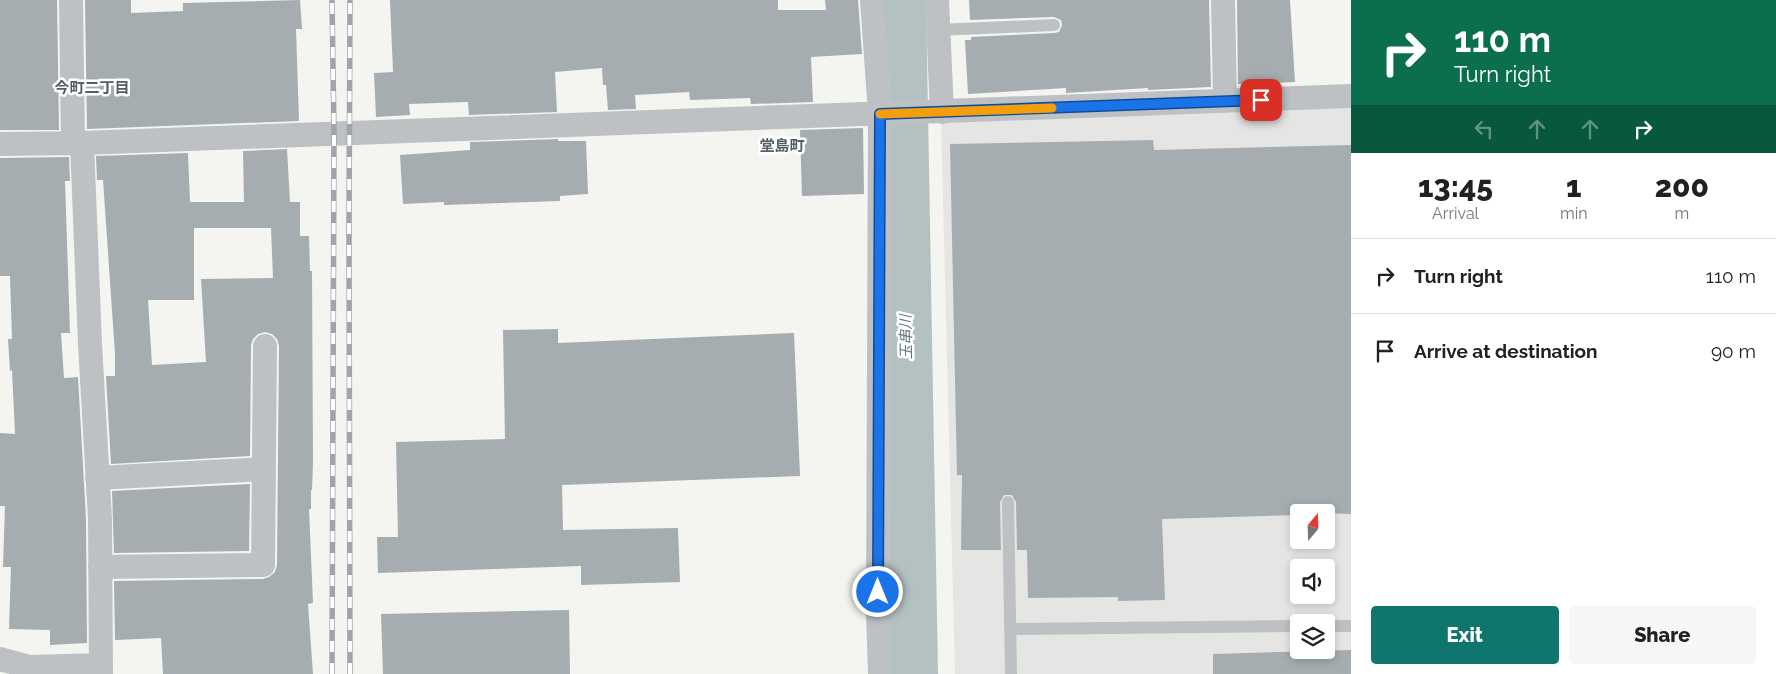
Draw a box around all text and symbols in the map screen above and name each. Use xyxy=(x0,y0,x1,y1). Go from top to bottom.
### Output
text: 110 m xyxy=(1454,19,1551,60)
icon: right xyxy=(1371,20,1436,85)
text: Turn right xyxy=(1454,61,1551,87)
district label: 今町二丁目 xyxy=(54,79,130,97)
pin xyxy=(1240,79,1282,121)
icon: arrive xyxy=(1247,86,1275,114)
icon: left xyxy=(1470,115,1498,143)
icon: ahead xyxy=(1523,115,1551,143)
icon: ahead xyxy=(1576,115,1604,143)
icon: right xyxy=(1629,115,1657,143)
district label: 堂島町 xyxy=(759,137,805,155)
text: 13:45 xyxy=(1418,169,1493,204)
text: 1 xyxy=(1566,169,1582,204)
text: 200 xyxy=(1655,169,1709,204)
text: Arrival xyxy=(1432,204,1479,223)
text: min xyxy=(1560,204,1588,223)
text: m xyxy=(1674,204,1689,223)
icon: right xyxy=(1371,262,1399,290)
text: Turn right xyxy=(1414,265,1503,287)
text: 110 m xyxy=(1706,265,1756,287)
water label: 玉串川 xyxy=(897,312,915,360)
icon: arrive xyxy=(1371,337,1399,365)
text: Arrive at destination xyxy=(1414,340,1598,362)
text: 90 m xyxy=(1711,340,1756,362)
north arrow xyxy=(1290,504,1335,549)
map controls xyxy=(1290,504,1335,659)
button: sound xyxy=(1290,559,1335,604)
position arrow xyxy=(851,565,903,617)
button: Exit xyxy=(1371,606,1559,664)
button: Share xyxy=(1569,606,1756,664)
button: layers xyxy=(1290,614,1335,659)

